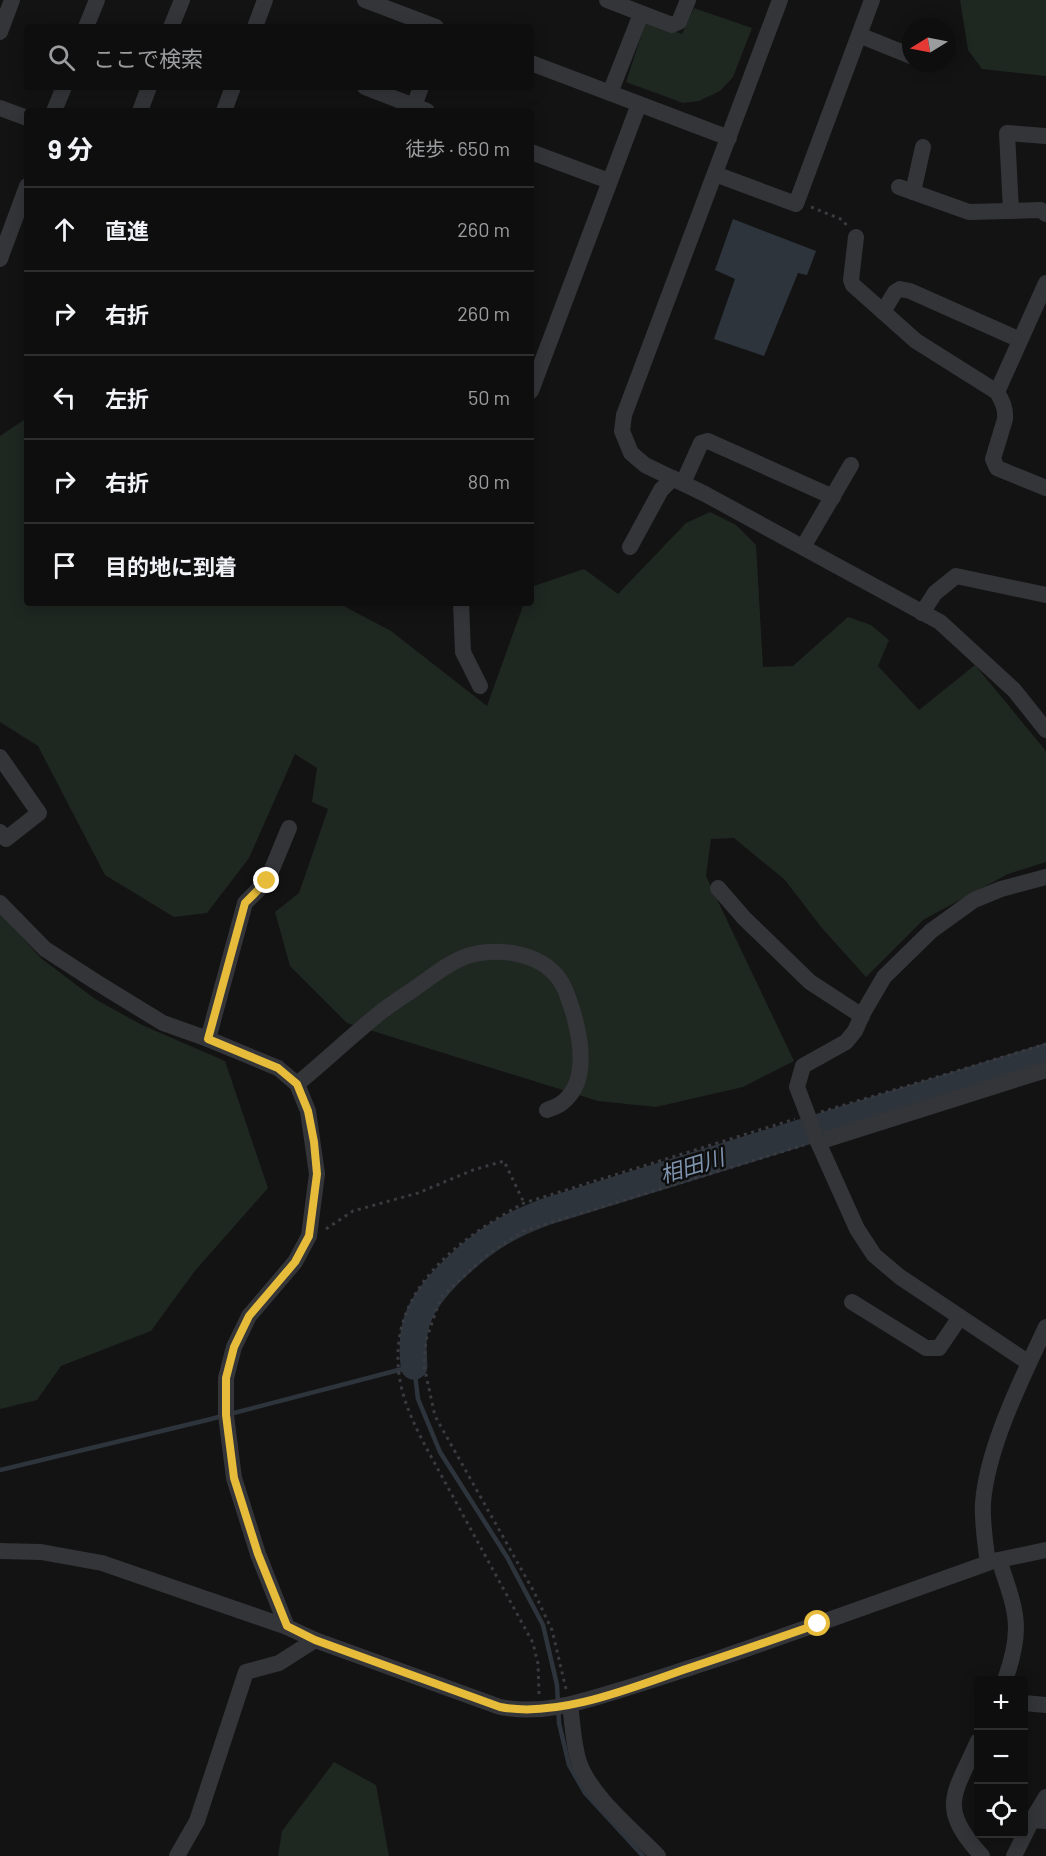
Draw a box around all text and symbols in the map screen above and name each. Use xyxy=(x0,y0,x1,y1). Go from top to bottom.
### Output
north arrow xyxy=(902,18,956,72)
search box xyxy=(24,24,534,90)
icon: search xyxy=(45,41,78,74)
text: ここで検索 xyxy=(93,45,203,71)
text: 9 分 xyxy=(48,133,93,164)
text: 徒歩 · 650 m xyxy=(405,136,510,160)
icon: ahead xyxy=(48,213,81,246)
text: 直進 xyxy=(105,217,149,243)
text: 260 m xyxy=(457,217,510,241)
icon: right xyxy=(48,297,81,330)
text: 右折 xyxy=(105,301,149,327)
text: 260 m xyxy=(457,301,510,325)
icon: left xyxy=(48,381,81,414)
text: 左折 xyxy=(105,385,149,411)
text: 50 m xyxy=(468,385,510,409)
icon: right xyxy=(48,465,81,498)
text: 右折 xyxy=(105,469,149,495)
text: 80 m xyxy=(468,469,510,493)
icon: arrive xyxy=(48,549,81,582)
text: 目的地に到着 xyxy=(105,553,237,579)
route end xyxy=(253,867,279,893)
water label: 相田川 xyxy=(656,1142,729,1187)
route start xyxy=(804,1610,830,1636)
map controls xyxy=(974,1676,1028,1838)
button: + xyxy=(974,1676,1028,1730)
button: − xyxy=(974,1730,1028,1784)
button: locate xyxy=(974,1784,1028,1838)

